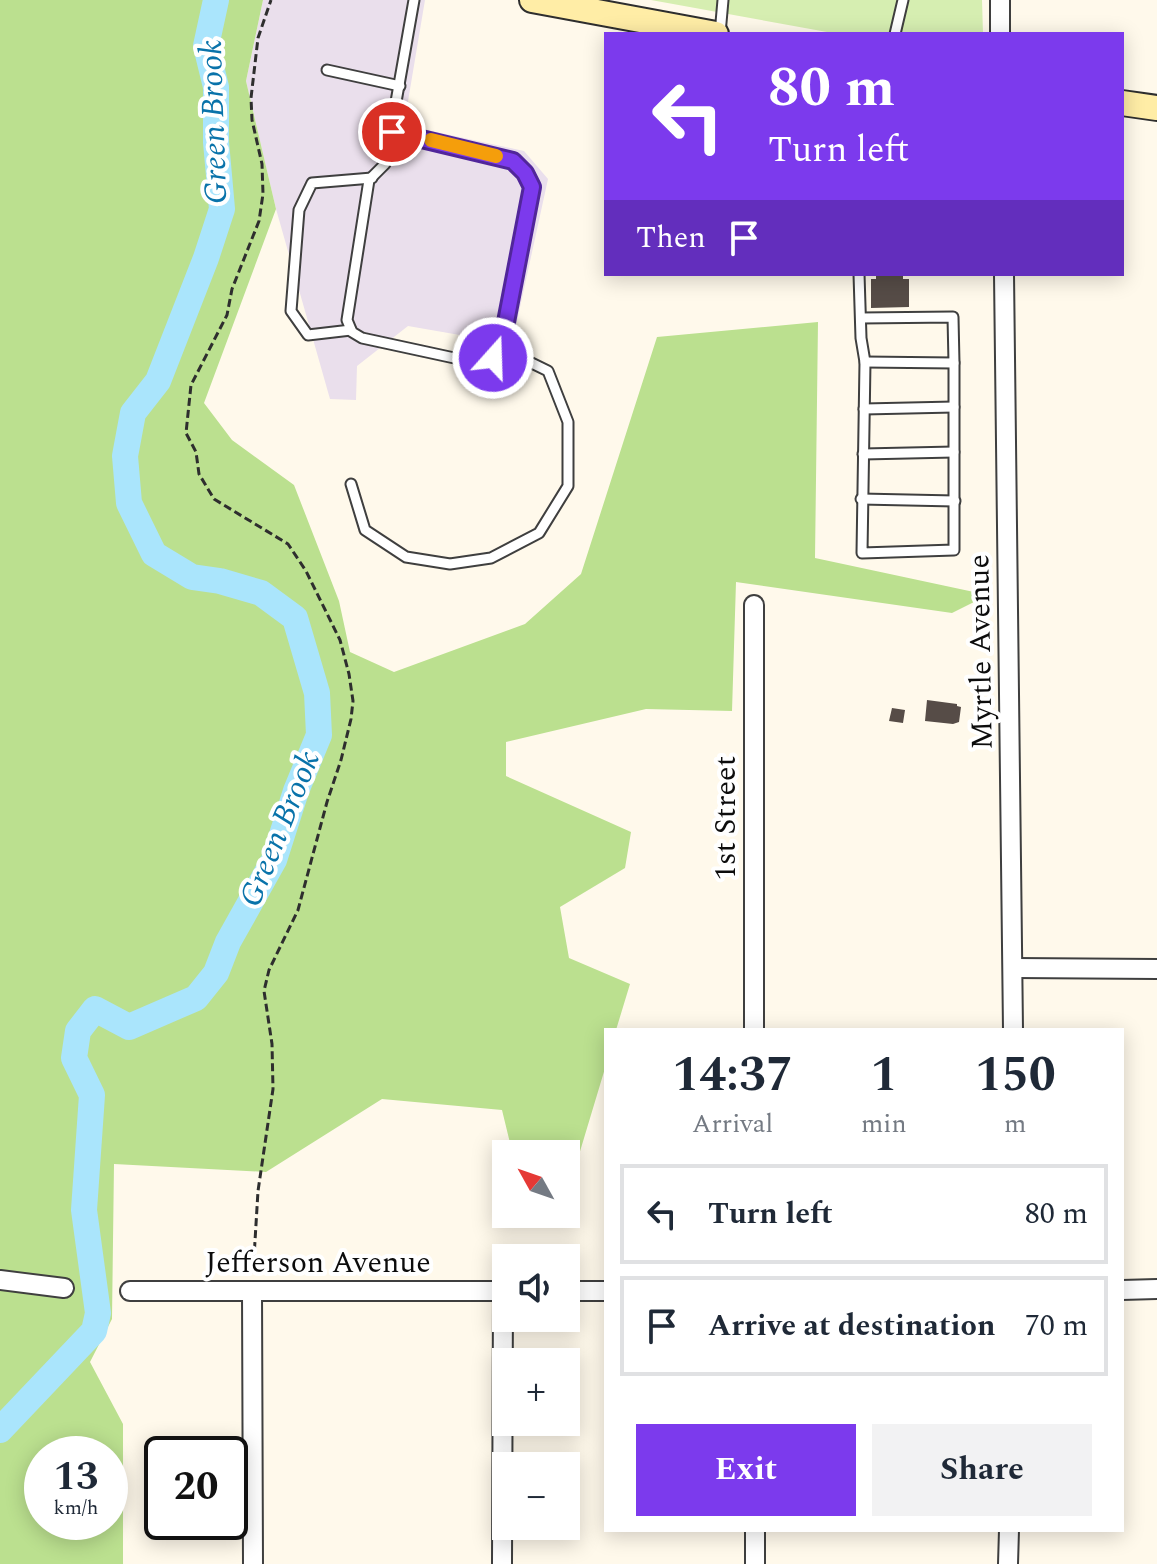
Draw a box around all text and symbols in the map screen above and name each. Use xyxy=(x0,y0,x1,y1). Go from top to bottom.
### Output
water label: Green Brook xyxy=(187,39,241,205)
text: 80 m xyxy=(768,46,895,131)
icon: left xyxy=(636,64,740,168)
pin xyxy=(358,98,426,166)
icon: arrive xyxy=(370,110,414,154)
text: Turn left xyxy=(768,123,909,178)
text: Then xyxy=(636,215,706,261)
icon: arrive xyxy=(722,216,766,260)
position arrow xyxy=(451,316,535,400)
street label: Myrtle Avenue xyxy=(956,554,1006,750)
water label: Green Brook xyxy=(227,744,334,914)
street label: 1st Street xyxy=(703,756,749,880)
text: 14:37 xyxy=(672,1039,793,1112)
text: 1 xyxy=(870,1039,897,1112)
text: 150 xyxy=(975,1039,1056,1112)
text: Arrival xyxy=(692,1104,773,1144)
text: min xyxy=(861,1104,907,1144)
text: m xyxy=(1004,1104,1026,1144)
north arrow xyxy=(492,1140,580,1228)
map controls xyxy=(492,1140,580,1540)
text: Turn left xyxy=(708,1191,833,1237)
text: 80 m xyxy=(1025,1191,1088,1237)
icon: left xyxy=(640,1192,684,1236)
street label: Jefferson Avenue xyxy=(205,1240,431,1286)
button: sound xyxy=(492,1244,580,1332)
text: Arrive at destination xyxy=(708,1303,995,1349)
text: 70 m xyxy=(1025,1303,1088,1349)
icon: arrive xyxy=(640,1304,684,1348)
button: + xyxy=(492,1348,580,1436)
button: Exit xyxy=(636,1424,856,1516)
button: Share xyxy=(872,1424,1092,1516)
speed limit sign: 20 xyxy=(144,1436,248,1540)
text: 13 xyxy=(54,1447,98,1508)
button: − xyxy=(492,1452,580,1540)
text: km/h xyxy=(54,1493,99,1523)

